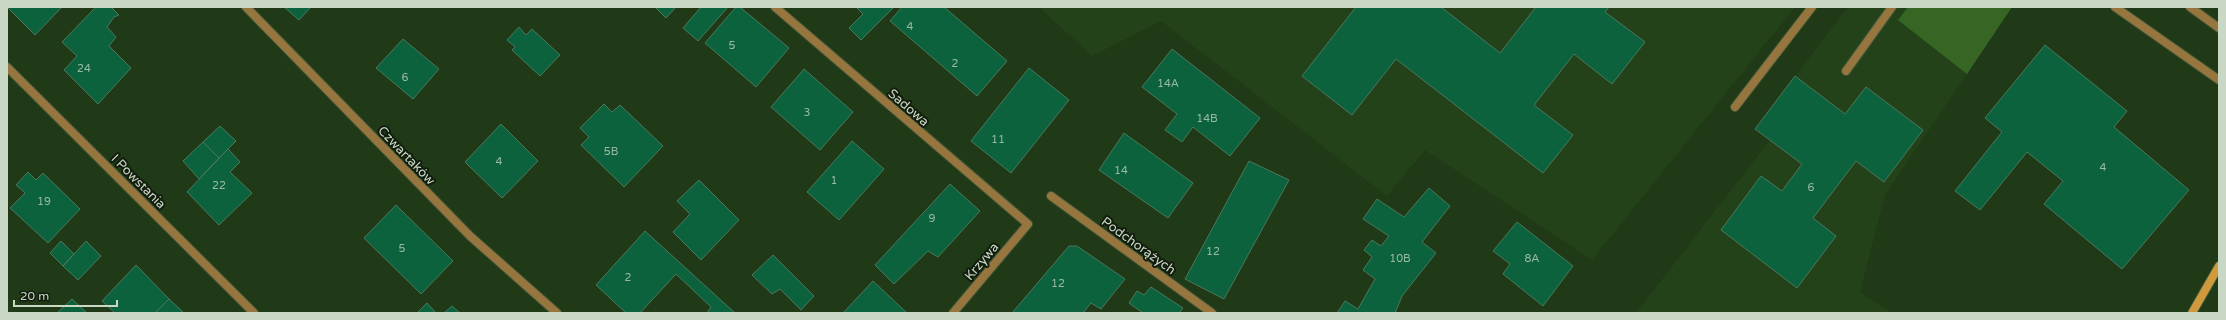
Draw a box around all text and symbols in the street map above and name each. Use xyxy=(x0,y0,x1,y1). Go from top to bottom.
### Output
house number: 4 xyxy=(907,20,914,33)
house number: 5 xyxy=(729,39,736,52)
house number: 2 xyxy=(952,57,959,70)
house number: 24 xyxy=(77,62,91,75)
house number: 6 xyxy=(402,71,409,84)
house number: 14A xyxy=(1157,77,1179,90)
street label: Sadowa xyxy=(885,86,932,130)
house number: 3 xyxy=(804,106,811,119)
house number: 14B xyxy=(1196,112,1218,125)
street label: Czwartaków xyxy=(374,123,438,188)
house number: 11 xyxy=(991,133,1005,146)
house number: 5B xyxy=(604,145,619,158)
street label: I Powstania xyxy=(108,151,169,212)
house number: 4 xyxy=(496,155,503,168)
house number: 4 xyxy=(2100,161,2107,174)
house number: 14 xyxy=(1114,164,1128,177)
house number: 1 xyxy=(831,174,837,187)
house number: 22 xyxy=(212,179,226,192)
house number: 6 xyxy=(1808,181,1815,194)
house number: 19 xyxy=(37,195,51,208)
house number: 9 xyxy=(929,212,936,225)
street label: Podchorążych xyxy=(1098,214,1179,278)
street label: Krzywa xyxy=(961,239,1002,284)
house number: 5 xyxy=(399,242,406,255)
house number: 12 xyxy=(1206,245,1220,258)
house number: 10B xyxy=(1389,252,1411,265)
house number: 8A xyxy=(1524,252,1540,265)
house number: 2 xyxy=(625,271,632,284)
house number: 12 xyxy=(1051,277,1065,290)
scale bar xyxy=(14,282,117,308)
text: 20 m xyxy=(20,289,49,303)

